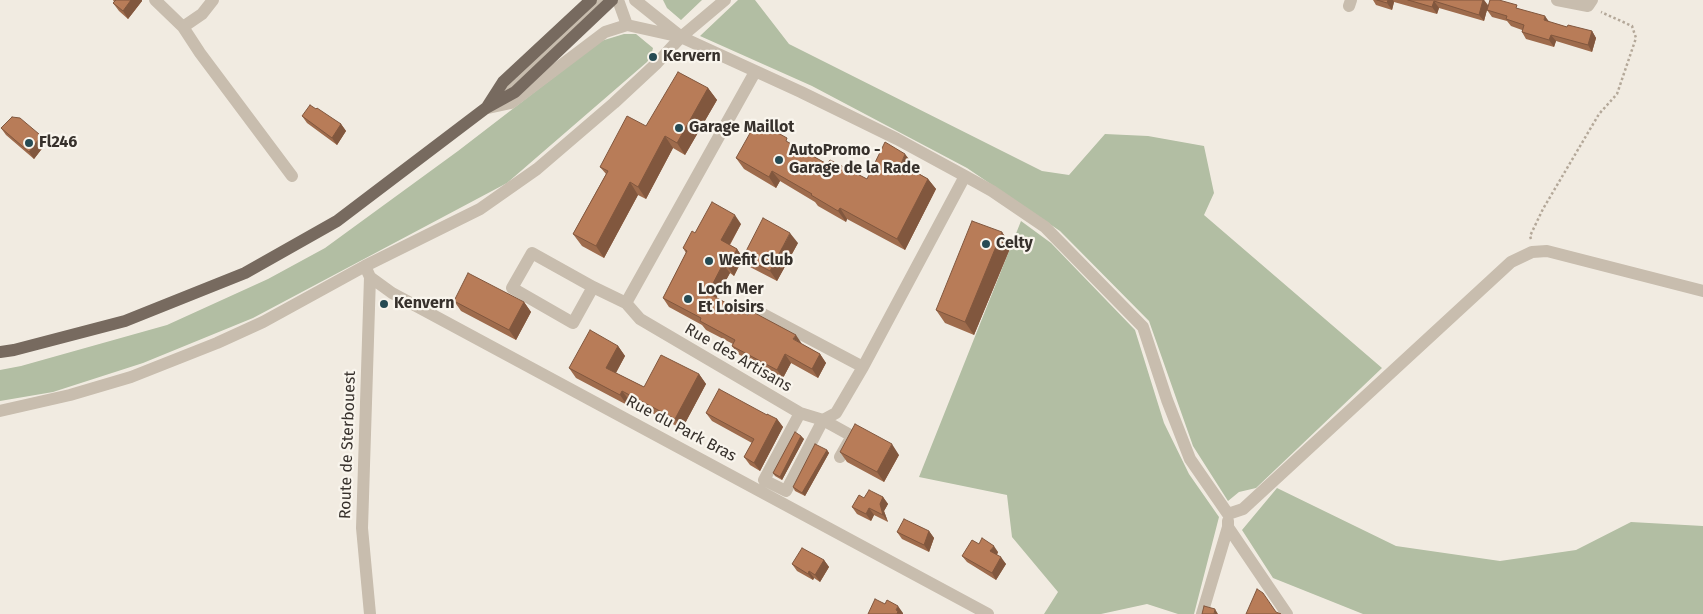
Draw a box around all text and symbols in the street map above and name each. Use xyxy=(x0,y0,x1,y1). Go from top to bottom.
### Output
place label: Kervern xyxy=(663,47,721,67)
marker: Kervern xyxy=(647,51,659,63)
place label: Garage Maillot xyxy=(689,118,794,138)
marker: Garage Maillot xyxy=(673,122,685,134)
place label: Fl246 xyxy=(39,133,77,153)
marker: Fl246 xyxy=(23,137,35,149)
place label: AutoPromo - Garage de la Rade xyxy=(789,141,920,179)
marker: AutoPromo - Garage de la Rade xyxy=(773,154,785,166)
place label: Celty xyxy=(996,234,1033,254)
marker: Celty xyxy=(980,238,992,250)
place label: Wefit Club xyxy=(719,251,793,271)
marker: Wefit Club xyxy=(703,255,715,267)
place label: Loch Mer Et Loisirs xyxy=(698,280,764,318)
marker: Loch Mer Et Loisirs xyxy=(682,293,694,305)
place label: Kenvern xyxy=(394,294,454,314)
marker: Kenvern xyxy=(378,298,390,310)
street label: Rue des Artisans xyxy=(681,320,795,396)
street label: Route de Sterbouest xyxy=(336,371,360,519)
street label: Rue du Park Bras xyxy=(623,392,739,466)

